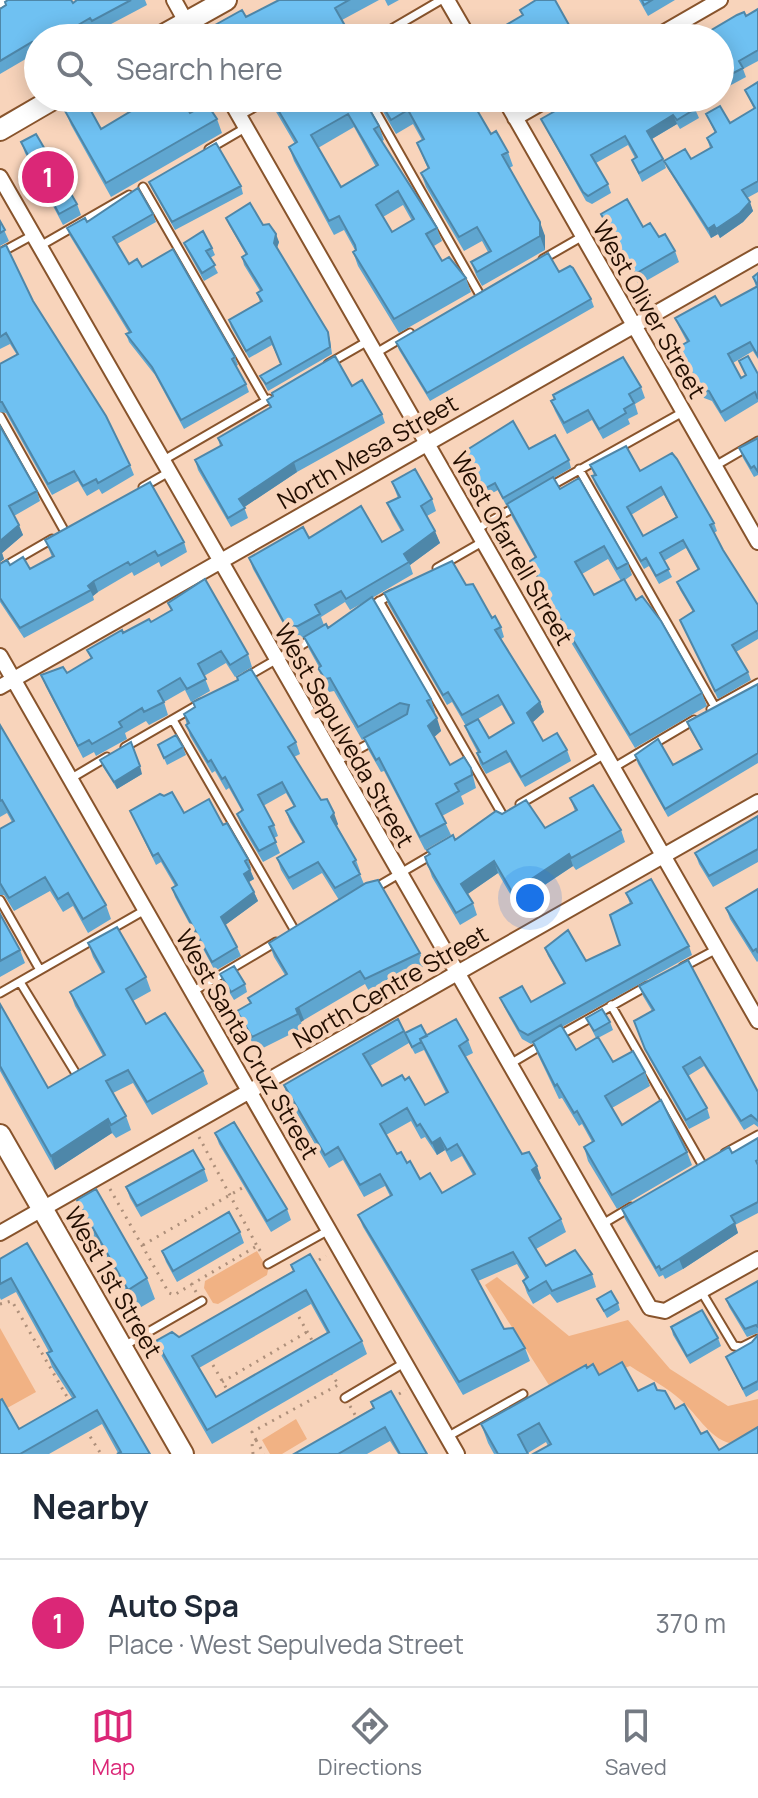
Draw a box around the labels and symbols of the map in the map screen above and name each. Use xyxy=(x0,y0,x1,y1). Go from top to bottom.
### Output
pin: 1 xyxy=(22,147,74,207)
street label: West Oliver Street xyxy=(586,214,714,404)
street label: North Mesa Street xyxy=(271,386,463,516)
street label: West Ofarrell Street xyxy=(444,445,582,651)
street label: West Sepulveda Street xyxy=(267,617,423,853)
your location xyxy=(510,878,550,918)
street label: North Centre Street xyxy=(286,917,494,1055)
street label: West Santa Cruz Street xyxy=(169,923,327,1165)
street label: West 1st Street xyxy=(57,1201,171,1363)

